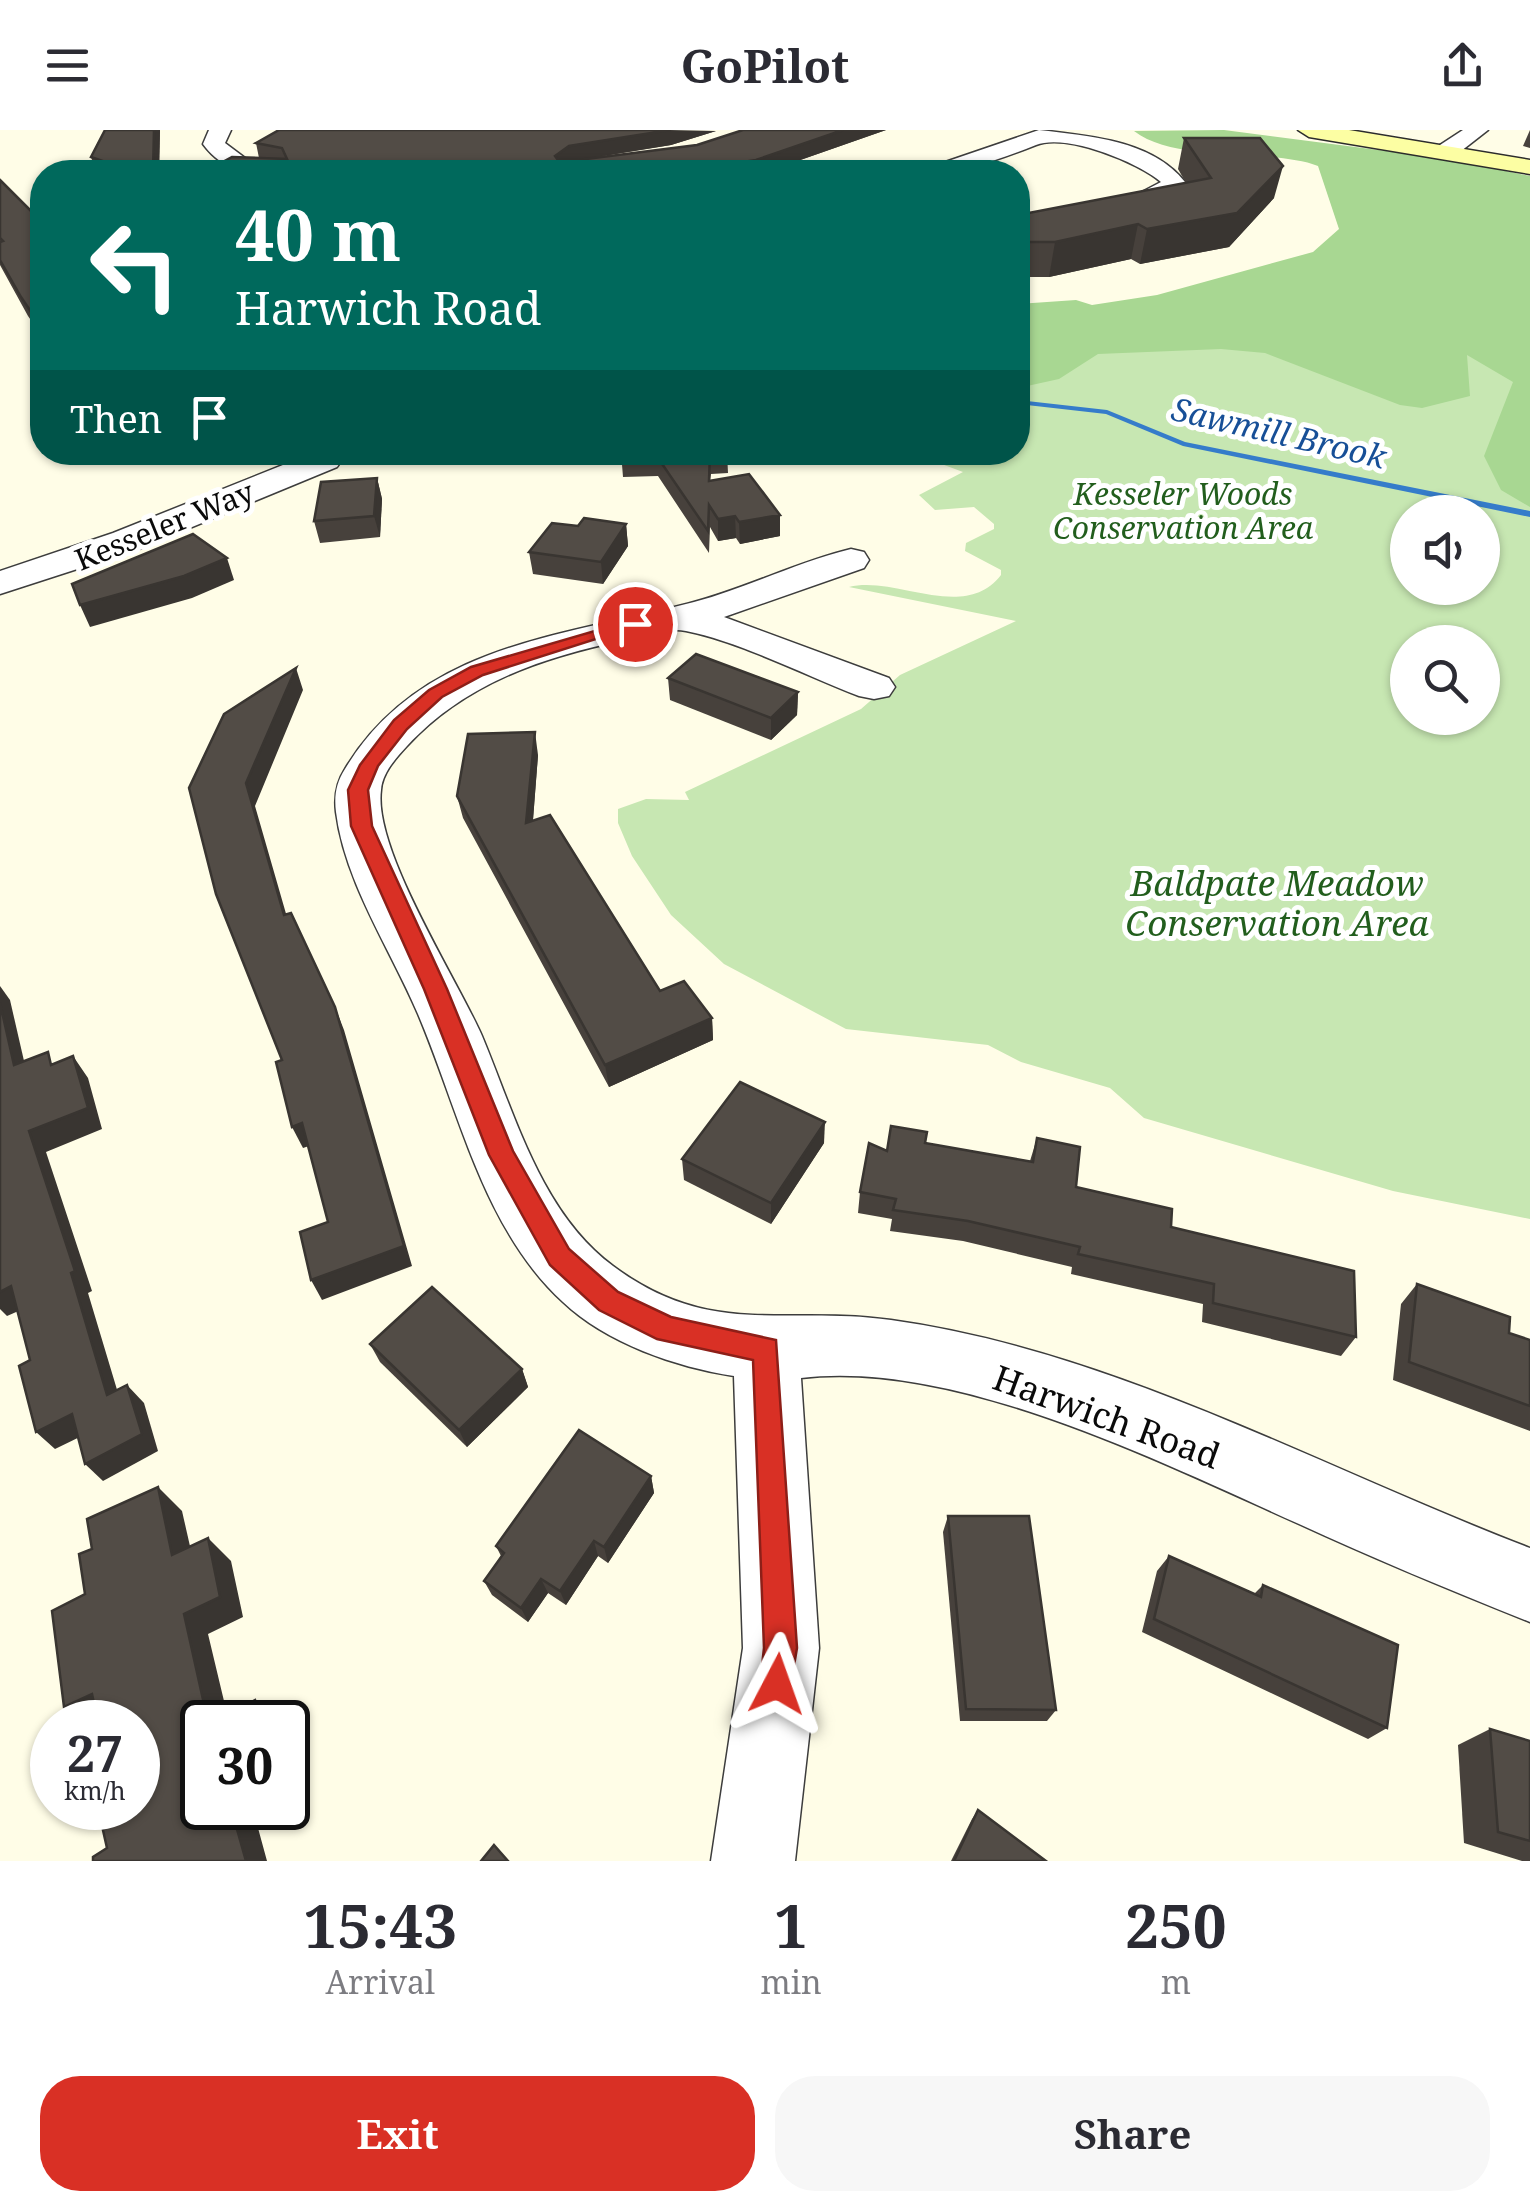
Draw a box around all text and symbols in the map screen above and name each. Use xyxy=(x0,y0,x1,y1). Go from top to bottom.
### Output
text: GoPilot xyxy=(681,35,849,96)
icon: menu xyxy=(40,38,95,93)
icon: share xyxy=(1435,38,1490,93)
text: 40 m xyxy=(235,186,401,282)
icon: left xyxy=(70,200,200,330)
text: Harwich Road xyxy=(235,277,541,338)
water label: Sawmill Brook xyxy=(1168,386,1392,478)
icon: arrive xyxy=(182,390,237,445)
text: Then xyxy=(70,392,162,444)
street label: Kesseler Way xyxy=(69,471,260,579)
park label: Kesseler Woods Conservation Area xyxy=(1053,473,1314,548)
map controls xyxy=(1390,495,1500,735)
button: sound xyxy=(1390,495,1500,605)
pin xyxy=(593,582,678,667)
icon: arrive xyxy=(608,597,663,652)
button: search xyxy=(1390,625,1500,735)
park label: Baldpate Meadow Conservation Area xyxy=(1125,859,1429,946)
street label: Harwich Road xyxy=(987,1353,1227,1479)
position arrow xyxy=(725,1632,829,1736)
speed limit sign: 30 xyxy=(180,1700,310,1830)
text: 27 xyxy=(67,1719,123,1787)
text: km/h xyxy=(64,1773,126,1807)
text: 15:43 xyxy=(303,1884,457,1966)
text: 1 xyxy=(774,1884,808,1966)
text: 250 xyxy=(1125,1884,1227,1966)
text: Arrival xyxy=(326,1960,435,2003)
text: min xyxy=(761,1960,822,2003)
text: m xyxy=(1161,1960,1191,2003)
button: Exit xyxy=(40,2076,755,2191)
button: Share xyxy=(775,2076,1490,2191)

